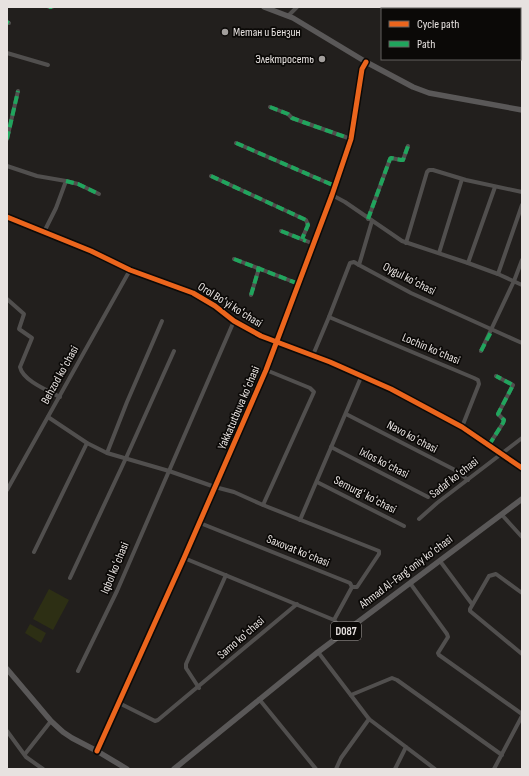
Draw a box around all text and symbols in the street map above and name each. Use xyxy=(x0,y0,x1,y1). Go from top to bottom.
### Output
legend xyxy=(381,8,521,60)
text: Cycle path xyxy=(417,17,459,32)
place label: Метан и Бензин xyxy=(233,25,301,40)
marker: Метан и Бензин xyxy=(220,27,230,37)
text: Path xyxy=(417,37,435,52)
place label: Электросеть xyxy=(255,52,314,67)
marker: Электросеть xyxy=(317,54,327,64)
street label: Oygul koʻchasi xyxy=(380,259,438,299)
street label: Orol Boʻyi koʻchasi xyxy=(195,279,265,331)
street label: Lochin koʻchasi xyxy=(400,330,462,368)
street label: Behzod koʻchasi xyxy=(38,343,82,407)
street label: Yakkatutbuva koʻchasi xyxy=(215,364,263,452)
street label: Navo koʻchasi xyxy=(384,417,440,457)
street label: Ixlos koʻchasi xyxy=(357,444,411,482)
street label: Sadaf koʻchasi xyxy=(427,454,481,502)
street label: Semurgʻ koʻchasi xyxy=(331,473,399,517)
street label: Saxovat koʻchasi xyxy=(264,532,332,570)
street label: Ahmad Al-Fargʻoniy koʻchasi xyxy=(356,532,456,613)
street label: Iqbol koʻchasi xyxy=(97,540,133,596)
street label: Samo koʻchasi xyxy=(214,613,268,663)
road number: D087 xyxy=(331,622,361,640)

